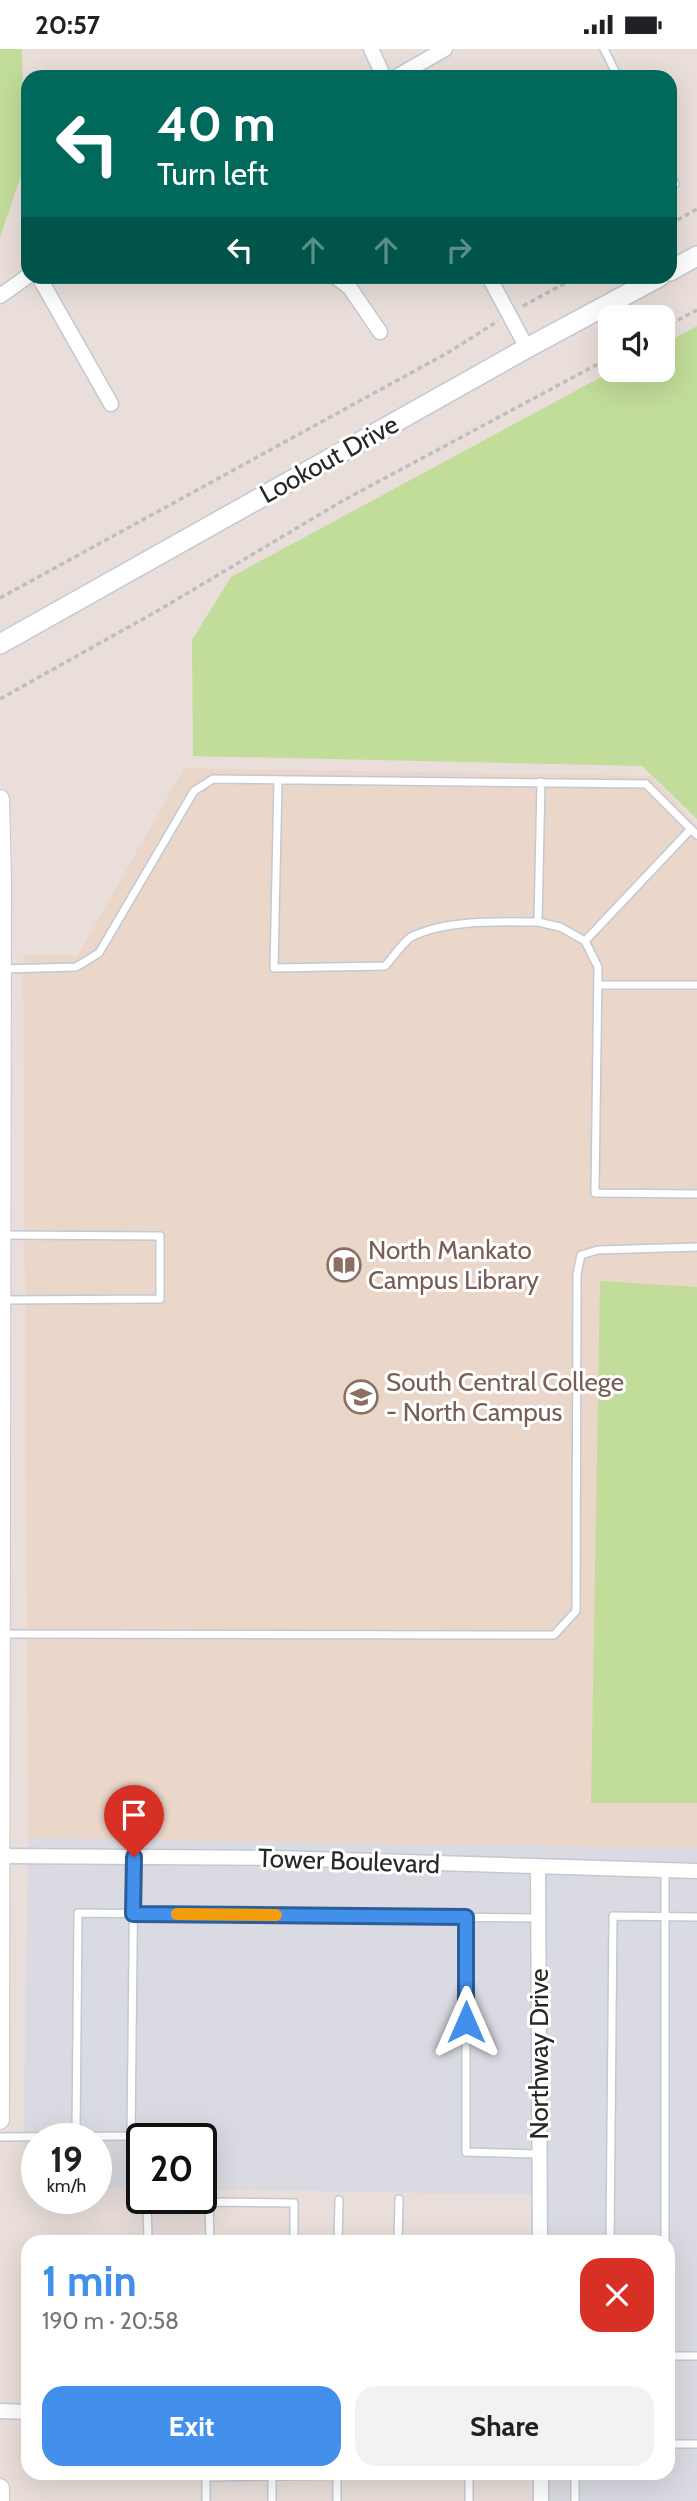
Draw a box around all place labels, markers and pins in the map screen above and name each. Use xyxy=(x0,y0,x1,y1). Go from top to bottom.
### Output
place label: North Mankato Campus Library xyxy=(368,1234,539,1296)
library icon: North Mankato Campus Library xyxy=(325,1246,363,1284)
place label: South Central College - North Campus xyxy=(386,1366,624,1428)
school or university icon: South Central College - North Campus xyxy=(342,1378,380,1416)
pin xyxy=(104,1785,164,1857)

